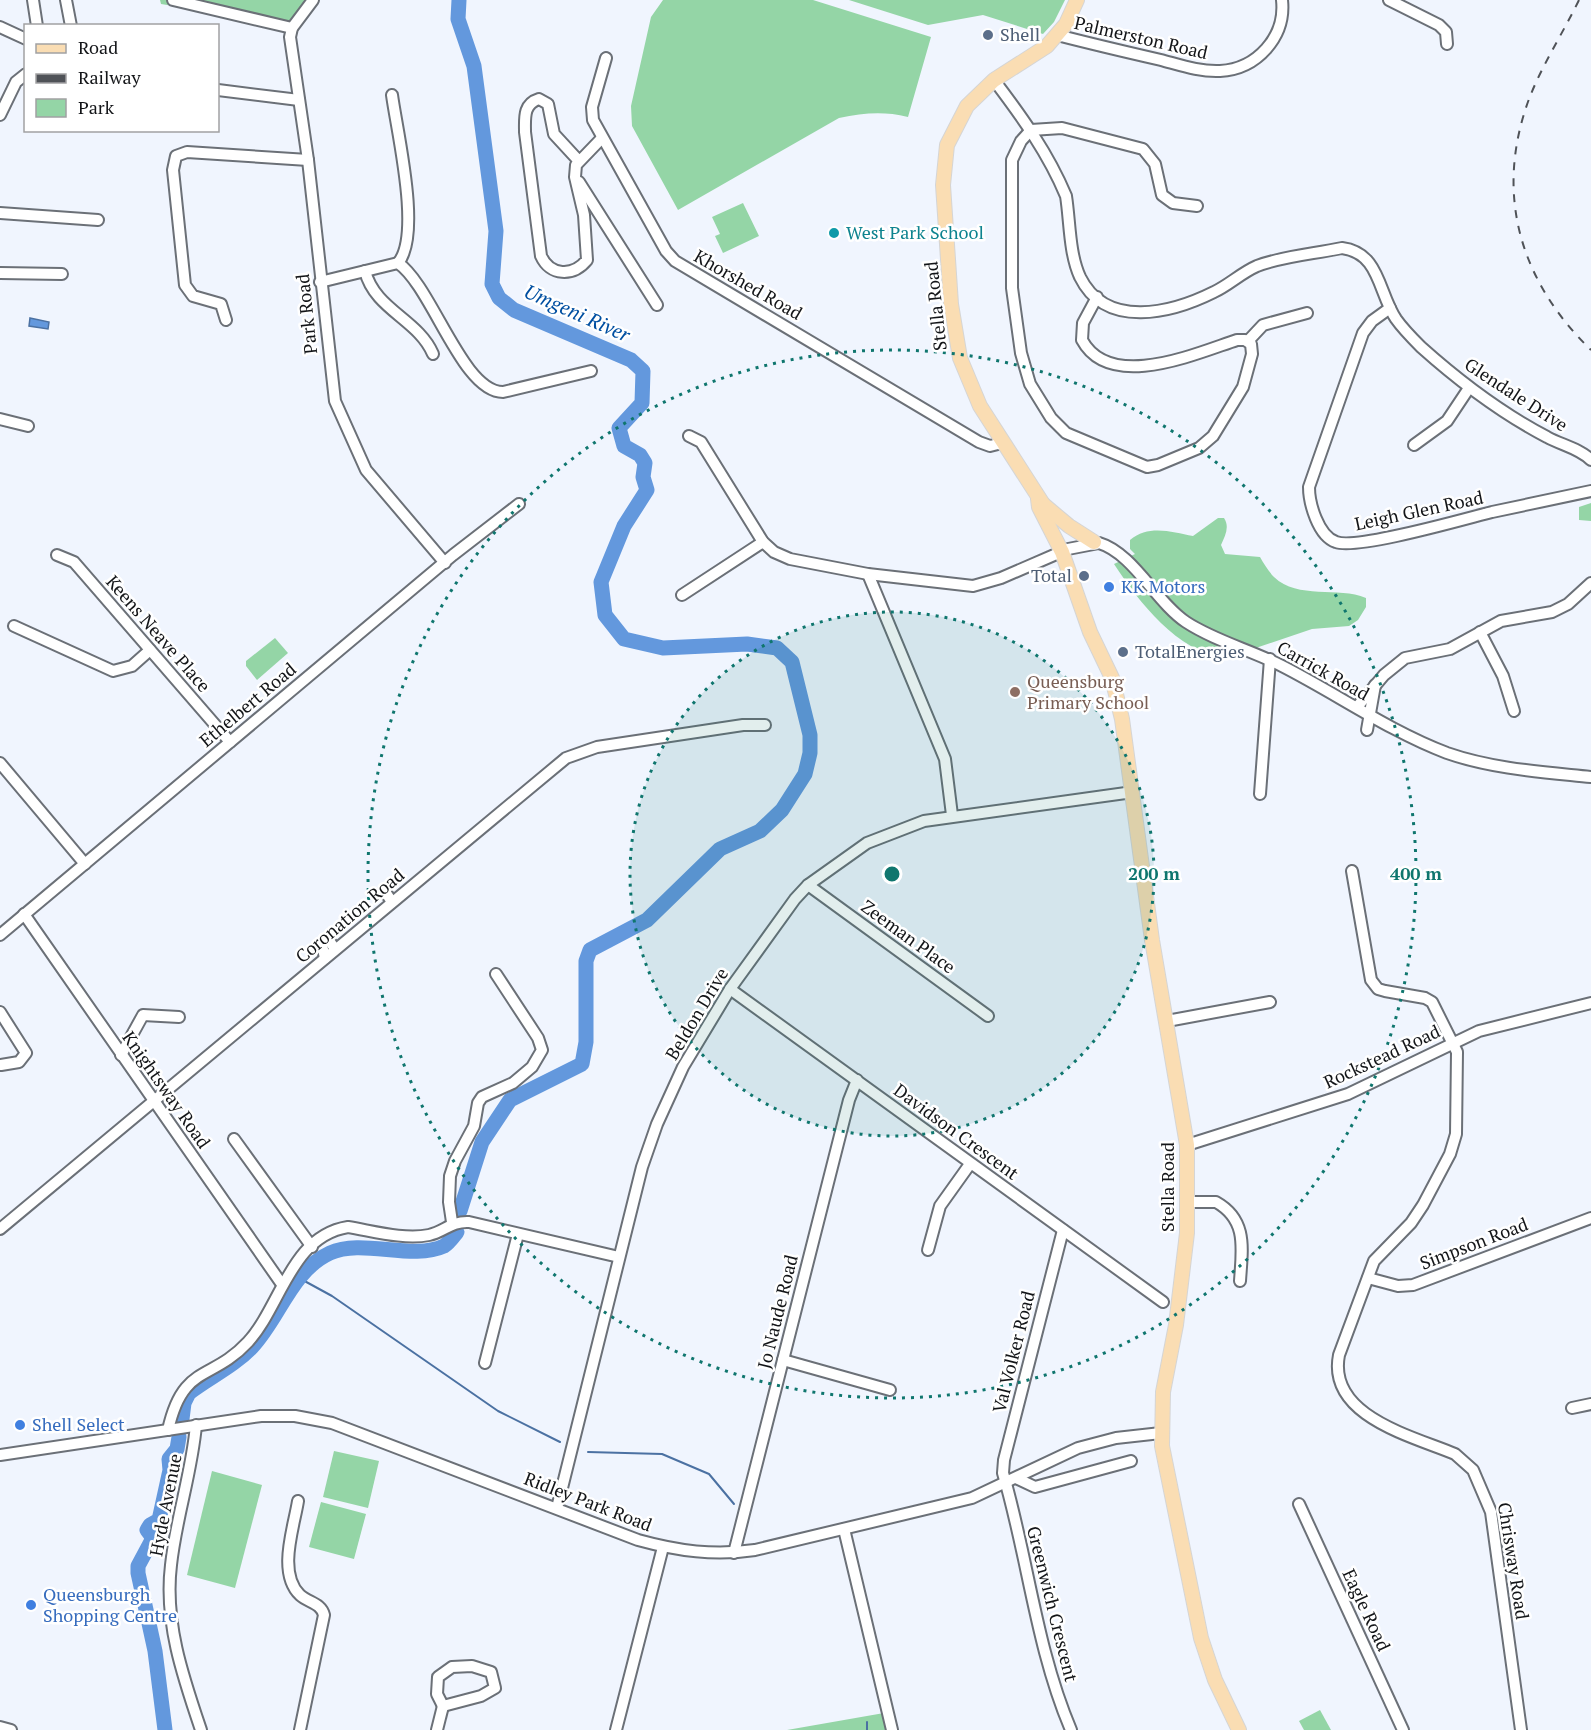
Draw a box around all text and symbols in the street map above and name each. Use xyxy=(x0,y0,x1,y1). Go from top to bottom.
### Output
street label: Palmerston Road xyxy=(1072,10,1210,64)
place label: Shell xyxy=(1000,22,1040,46)
legend xyxy=(24,24,219,132)
marker: Shell xyxy=(981,28,995,42)
text: Road xyxy=(78,35,118,59)
text: Railway xyxy=(78,65,142,89)
text: Park xyxy=(78,95,115,119)
place label: West Park School xyxy=(846,220,984,244)
marker: West Park School xyxy=(827,226,841,240)
street label: Khorshed Road xyxy=(690,243,807,325)
street label: Stella Road xyxy=(918,260,952,352)
street label: Park Road xyxy=(290,273,322,355)
water label: Umgeni River xyxy=(520,277,636,348)
street label: Glendale Drive xyxy=(1460,352,1573,436)
street label: Leigh Glen Road xyxy=(1352,485,1485,535)
place label: Total xyxy=(1031,563,1072,587)
marker: Total xyxy=(1077,569,1091,583)
street label: Keens Neave Place xyxy=(101,570,216,697)
place label: KK Motors xyxy=(1121,574,1205,598)
marker: KK Motors xyxy=(1102,580,1116,594)
street label: Carrick Road xyxy=(1273,635,1374,705)
place label: TotalEnergies xyxy=(1135,639,1245,663)
marker: TotalEnergies xyxy=(1116,645,1130,659)
street label: Ethelbert Road xyxy=(194,657,301,752)
place label: Queensburg Primary School xyxy=(1027,669,1149,714)
marker: Queensburg Primary School xyxy=(1008,685,1022,699)
text: 200 m xyxy=(1128,861,1180,885)
text: 400 m xyxy=(1390,861,1442,885)
street label: Coronation Road xyxy=(290,863,409,968)
centre of rings xyxy=(882,864,902,884)
street label: Zeeman Place xyxy=(857,894,960,978)
street label: Beldon Drive xyxy=(659,963,733,1064)
street label: Rockstead Road xyxy=(1319,1019,1444,1094)
street label: Knightsway Road xyxy=(117,1026,216,1153)
street label: Davidson Crescent xyxy=(889,1078,1024,1185)
street label: Stella Road xyxy=(1155,1142,1179,1232)
street label: Simpson Road xyxy=(1416,1211,1531,1275)
street label: Jo Naude Road xyxy=(751,1252,803,1371)
street label: Val Volker Road xyxy=(986,1288,1040,1415)
place label: Shell Select xyxy=(32,1412,125,1436)
marker: Shell Select xyxy=(13,1418,27,1432)
street label: Hyde Avenue xyxy=(143,1451,187,1558)
street label: Ridley Park Road xyxy=(521,1466,656,1536)
street label: Chrisway Road xyxy=(1493,1501,1535,1621)
street label: Greenwich Crescent xyxy=(1022,1523,1084,1684)
street label: Eagle Road xyxy=(1337,1565,1396,1655)
place label: Queensburgh Shopping Centre xyxy=(43,1582,177,1627)
marker: Queensburgh Shopping Centre xyxy=(24,1598,38,1612)

